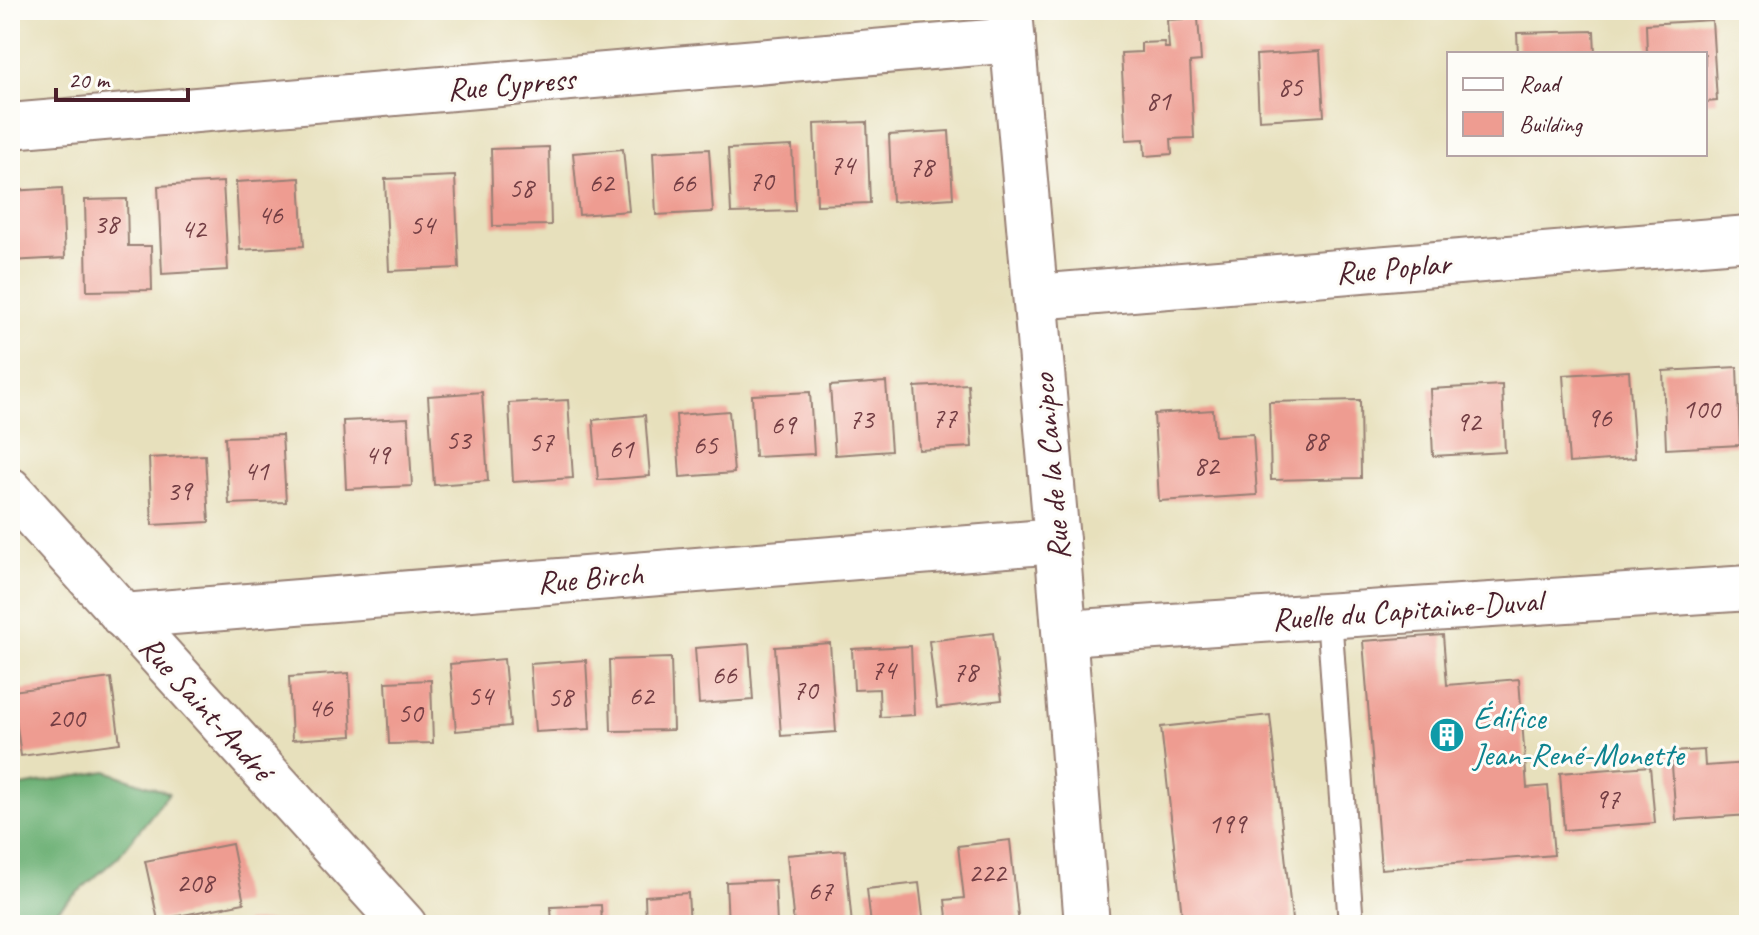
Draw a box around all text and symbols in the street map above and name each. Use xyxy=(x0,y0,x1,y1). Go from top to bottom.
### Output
scale bar xyxy=(56,52,188,102)
legend xyxy=(1447,52,1707,156)
street label: Rue Cypress xyxy=(445,58,579,110)
text: 20 m xyxy=(68,65,111,95)
house number: 85 xyxy=(1277,69,1304,104)
text: Road xyxy=(1519,69,1563,99)
house number: 81 xyxy=(1145,83,1172,118)
text: Building xyxy=(1519,109,1584,139)
house number: 74 xyxy=(829,147,857,182)
house number: 78 xyxy=(908,149,936,184)
house number: 70 xyxy=(748,163,776,198)
house number: 62 xyxy=(588,165,616,200)
house number: 66 xyxy=(670,165,697,200)
house number: 58 xyxy=(508,170,536,205)
house number: 46 xyxy=(257,197,284,232)
house number: 38 xyxy=(93,206,121,241)
house number: 54 xyxy=(409,207,437,242)
house number: 42 xyxy=(180,211,208,246)
street label: Rue Poplar xyxy=(1334,242,1455,293)
street label: Rue de la Canipco xyxy=(1022,370,1080,562)
house number: 100 xyxy=(1682,391,1722,426)
house number: 77 xyxy=(931,400,958,435)
house number: 96 xyxy=(1586,400,1613,435)
house number: 73 xyxy=(848,401,876,436)
house number: 92 xyxy=(1455,404,1483,439)
house number: 69 xyxy=(770,407,798,442)
house number: 53 xyxy=(445,422,473,457)
house number: 88 xyxy=(1302,423,1330,458)
house number: 57 xyxy=(528,424,555,459)
house number: 65 xyxy=(692,427,719,462)
house number: 61 xyxy=(608,431,635,466)
house number: 49 xyxy=(364,437,392,472)
house number: 82 xyxy=(1193,448,1221,483)
house number: 41 xyxy=(243,453,270,488)
house number: 39 xyxy=(166,473,194,508)
street label: Rue Birch xyxy=(535,553,645,603)
street label: Ruelle du Capitaine-Duval xyxy=(1271,580,1549,640)
street label: Rue Saint-André xyxy=(130,627,285,792)
house number: 74 xyxy=(870,652,898,687)
house number: 78 xyxy=(952,654,980,689)
house number: 66 xyxy=(711,657,738,692)
house number: 70 xyxy=(792,672,820,707)
house number: 54 xyxy=(467,678,495,713)
house number: 62 xyxy=(628,678,656,713)
house number: 58 xyxy=(547,679,575,714)
house number: 46 xyxy=(307,690,334,725)
house number: 50 xyxy=(397,695,425,730)
place label: Édifice Jean-René-Monette xyxy=(1471,697,1686,775)
house number: 200 xyxy=(47,700,87,735)
building icon: Édifice Jean-René-Monette xyxy=(1428,716,1466,754)
house number: 97 xyxy=(1594,781,1621,816)
house number: 199 xyxy=(1208,806,1248,841)
house number: 222 xyxy=(968,855,1008,890)
house number: 208 xyxy=(176,865,216,900)
house number: 67 xyxy=(807,873,834,908)

